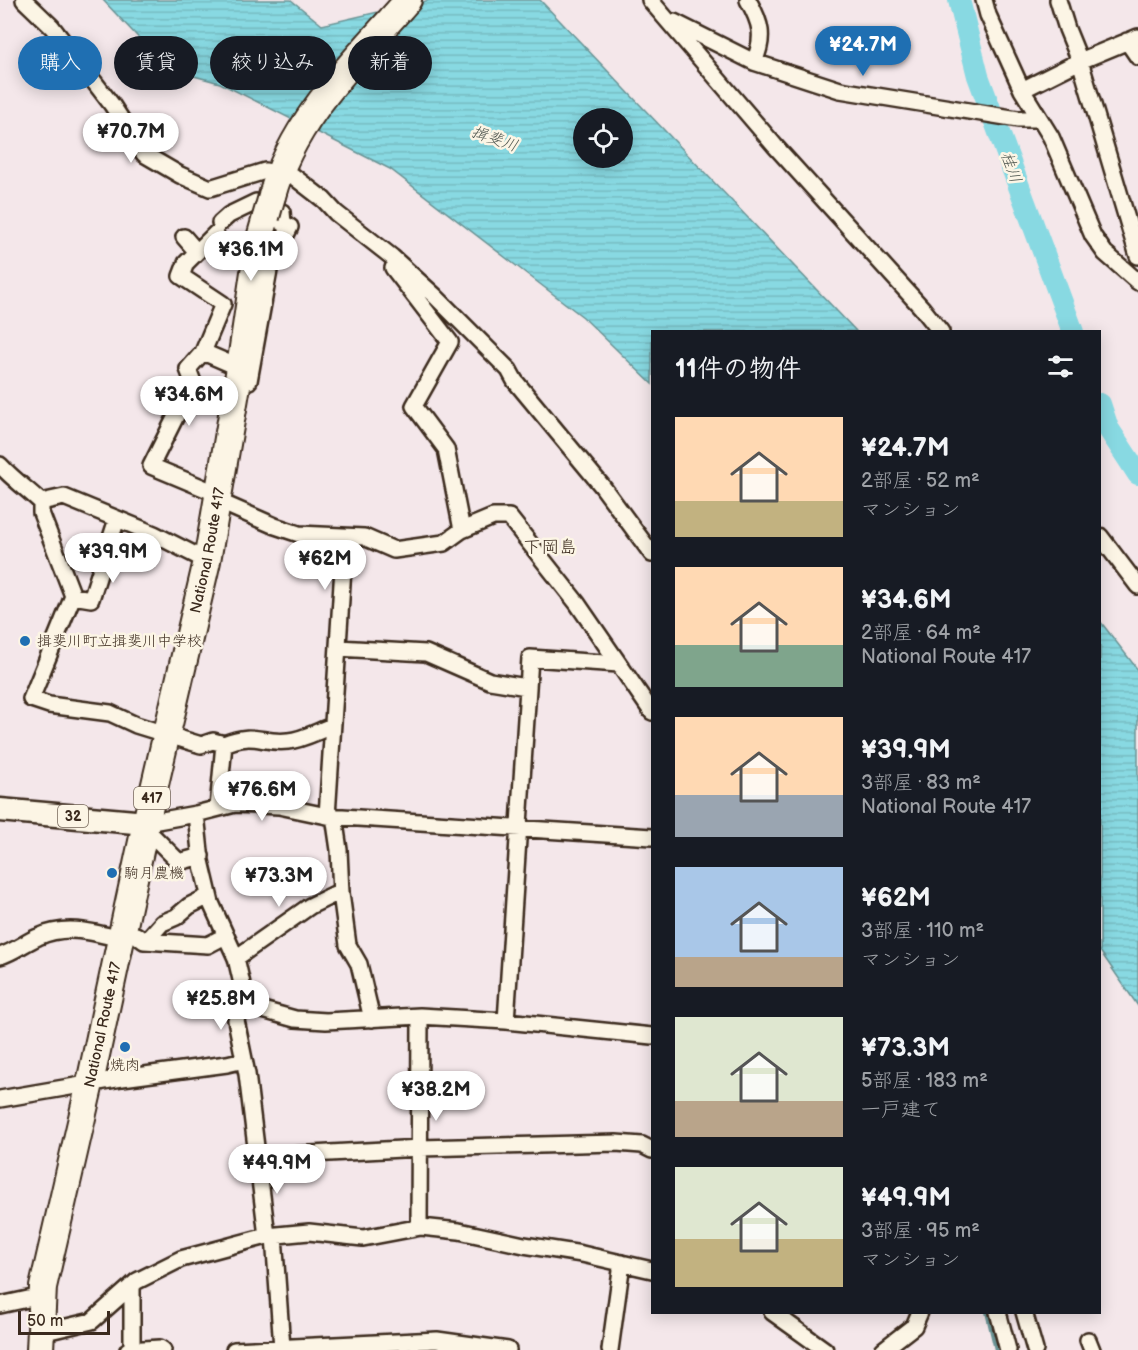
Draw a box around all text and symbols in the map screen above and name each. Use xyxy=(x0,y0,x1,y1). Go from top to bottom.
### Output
pin: ¥24.7M xyxy=(814,26,912,77)
text: ¥24.7M xyxy=(829,33,897,57)
chip: 購入 xyxy=(18,36,102,90)
chip: 賃貸 xyxy=(114,36,198,90)
chip: 絞り込み xyxy=(210,36,336,90)
chip: 新着 xyxy=(348,36,432,90)
map controls xyxy=(573,108,633,168)
button: locate xyxy=(573,108,633,168)
pin: ¥70.7M xyxy=(82,113,180,164)
text: ¥70.7M xyxy=(97,120,165,144)
water label: 揖斐川 xyxy=(469,123,520,156)
water label: 桂川 xyxy=(996,149,1025,186)
pin: ¥36.1M xyxy=(202,231,300,282)
text: ¥36.1M xyxy=(218,238,284,262)
icon: filters xyxy=(1044,350,1077,383)
text: 11件の物件 xyxy=(675,354,801,385)
pin: ¥34.6M xyxy=(140,376,238,427)
text: ¥34.6M xyxy=(154,383,224,407)
text: ¥24.7M xyxy=(861,433,949,464)
icon: home xyxy=(723,441,795,513)
text: 2部屋 · 52 m² xyxy=(861,469,980,493)
street label: National Route 417 xyxy=(186,485,230,615)
text: マンション xyxy=(861,498,960,522)
pin: ¥39.9M xyxy=(64,533,162,584)
district label: 下岡島 xyxy=(523,537,577,558)
text: ¥39.9M xyxy=(78,540,148,564)
pin: ¥62M xyxy=(289,540,361,591)
text: ¥62M xyxy=(298,547,352,571)
text: ¥34.6M xyxy=(861,585,951,616)
icon: home xyxy=(723,591,795,663)
text: 2部屋 · 64 m² xyxy=(861,621,981,645)
place label: 揖斐川町立揖斐川中学校 xyxy=(37,632,202,651)
marker: 揖斐川町立揖斐川中学校 xyxy=(18,634,32,648)
text: National Route 417 xyxy=(861,645,1031,669)
text: ¥39.9M xyxy=(861,735,951,766)
icon: home xyxy=(723,741,795,813)
pin: ¥76.6M xyxy=(213,771,311,822)
text: 3部屋 · 83 m² xyxy=(861,771,981,795)
text: ¥76.6M xyxy=(227,778,297,802)
road number: 417 xyxy=(134,787,170,809)
text: National Route 417 xyxy=(861,795,1031,819)
road number: 32 xyxy=(58,805,88,827)
pin: ¥73.3M xyxy=(230,857,328,908)
place label: 駒月農機 xyxy=(124,864,184,883)
text: ¥73.3M xyxy=(245,864,313,888)
marker: 駒月農機 xyxy=(105,866,119,880)
text: ¥62M xyxy=(861,883,931,914)
icon: home xyxy=(723,891,795,963)
text: 3部屋 · 110 m² xyxy=(861,919,984,943)
text: マンション xyxy=(861,948,960,972)
street label: National Route 417 xyxy=(80,960,126,1089)
pin: ¥25.8M xyxy=(172,980,270,1031)
text: ¥25.8M xyxy=(186,987,256,1011)
text: ¥73.3M xyxy=(861,1033,950,1064)
marker: 焼肉 xyxy=(118,1040,132,1054)
icon: home xyxy=(723,1041,795,1113)
place label: 焼肉 xyxy=(110,1056,140,1075)
text: 5部屋 · 183 m² xyxy=(861,1069,988,1093)
pin: ¥38.2M xyxy=(387,1071,485,1122)
text: ¥38.2M xyxy=(401,1078,471,1102)
text: 一戸建て xyxy=(861,1098,941,1122)
pin: ¥49.9M xyxy=(228,1144,326,1195)
text: ¥49.9M xyxy=(242,1151,312,1175)
text: ¥49.9M xyxy=(861,1183,951,1214)
icon: home xyxy=(723,1191,795,1263)
text: 3部屋 · 95 m² xyxy=(861,1219,980,1243)
text: マンション xyxy=(861,1248,960,1272)
scale bar xyxy=(18,1308,110,1336)
text: 50 m xyxy=(27,1312,63,1331)

